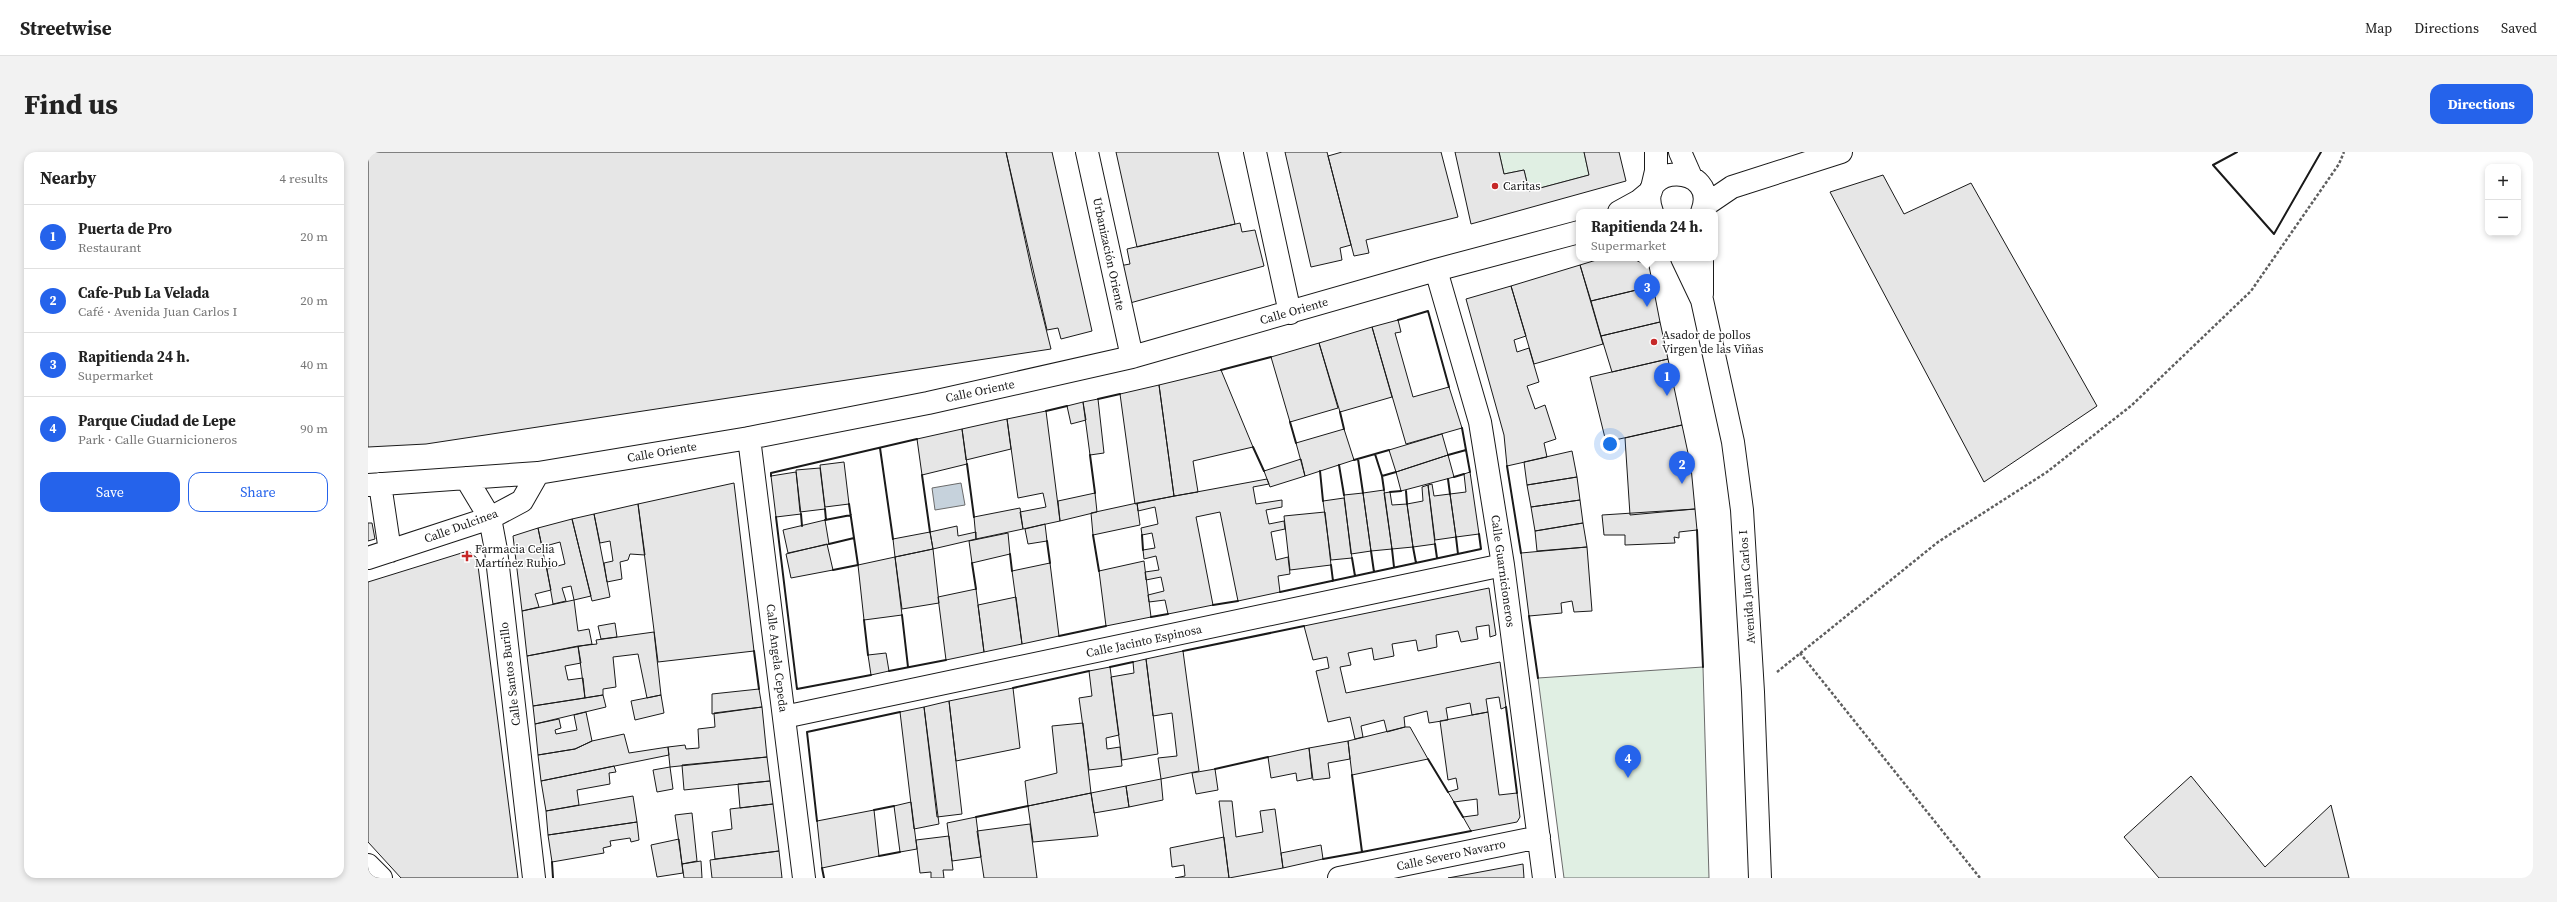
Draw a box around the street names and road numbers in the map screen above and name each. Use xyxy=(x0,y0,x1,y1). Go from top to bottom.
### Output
street label: Urbanización Oriente xyxy=(1089,196,1129,312)
street label: Calle Oriente xyxy=(1258,294,1330,328)
street label: Calle Oriente xyxy=(944,376,1016,406)
street label: Calle Oriente xyxy=(626,438,698,466)
street label: Calle Dulcinea xyxy=(422,505,501,547)
street label: Calle Guarnicioneros xyxy=(1487,514,1519,628)
street label: Avenida Juan Carlos I xyxy=(1735,530,1759,644)
street label: Calle Angela Cepeda xyxy=(762,603,792,714)
street label: Calle Santos Burillo xyxy=(496,621,524,727)
street label: Calle Jacinto Espinosa xyxy=(1085,621,1204,661)
street label: Calle Severo Navarro xyxy=(1395,836,1507,874)

